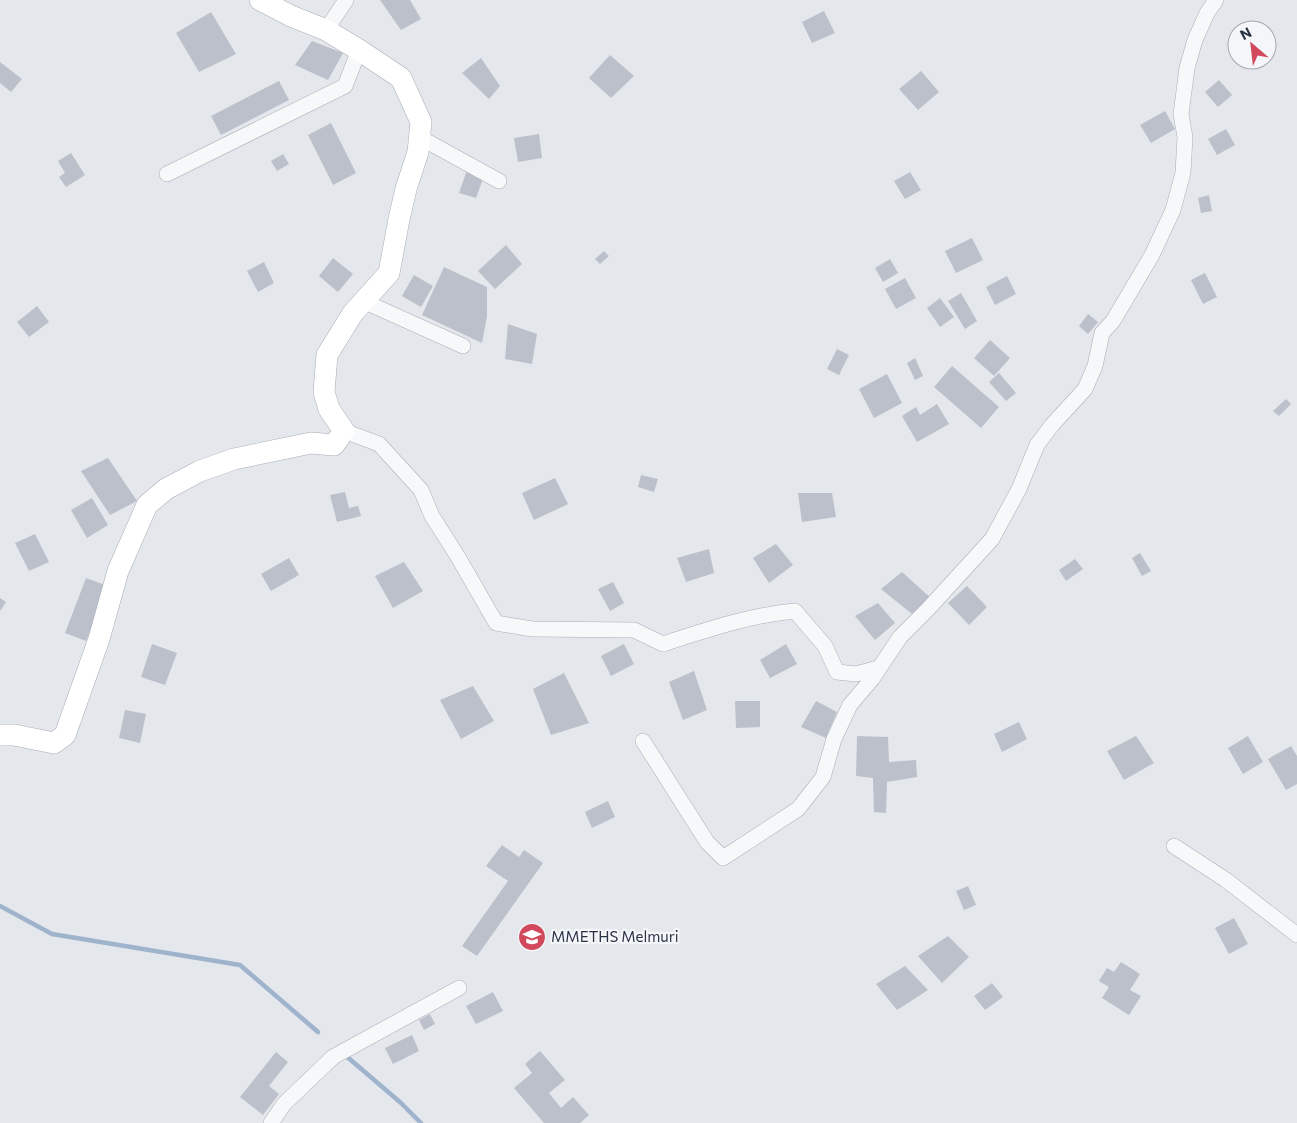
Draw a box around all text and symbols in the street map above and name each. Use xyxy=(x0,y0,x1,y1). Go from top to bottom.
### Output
north arrow xyxy=(1227,20,1277,70)
text: N xyxy=(1237,23,1254,43)
school or university icon: MMETHS Melmuri xyxy=(517,922,547,952)
place label: MMETHS Melmuri xyxy=(551,927,679,945)

